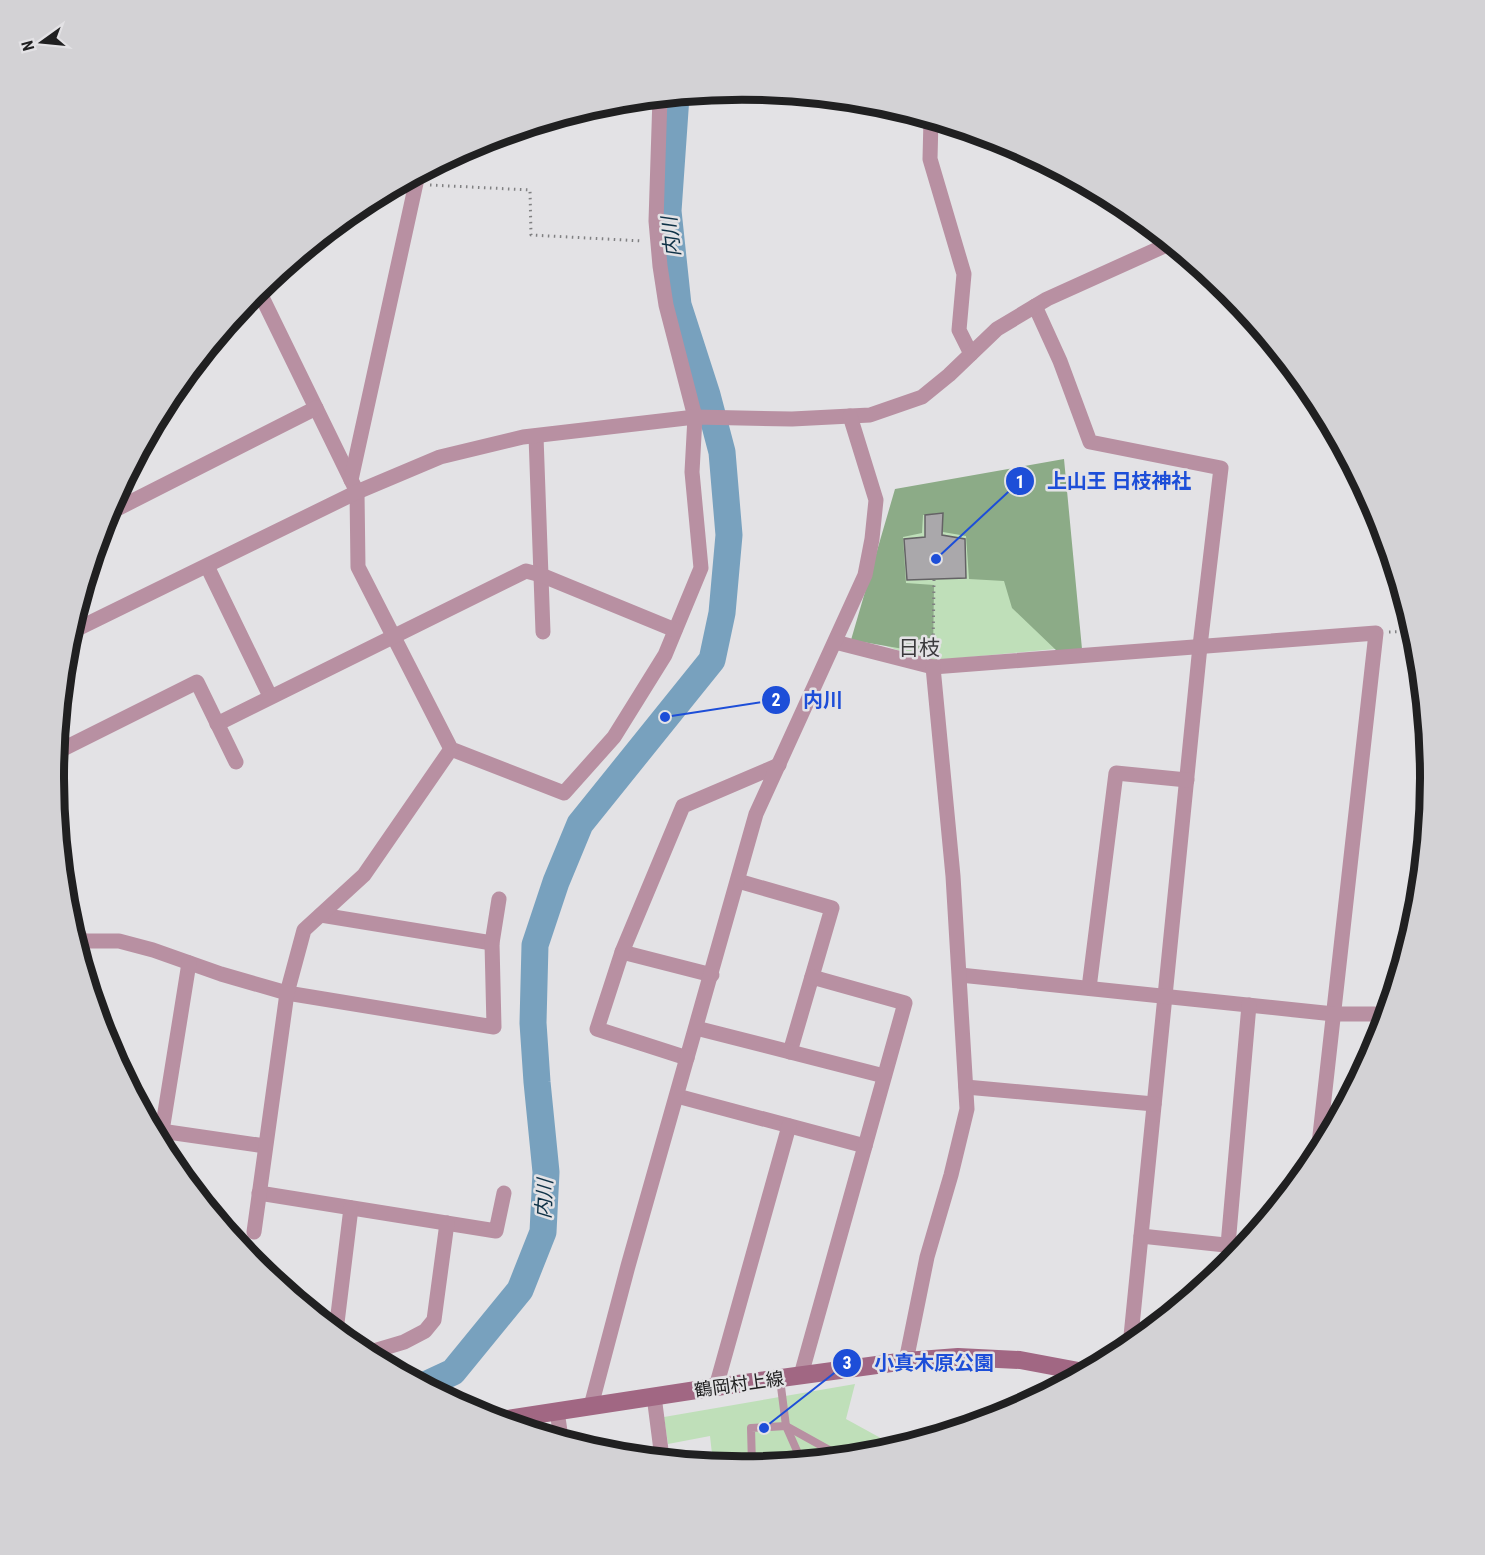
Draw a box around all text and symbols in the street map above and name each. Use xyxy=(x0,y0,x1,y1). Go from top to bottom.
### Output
north arrow xyxy=(12,12,72,72)
text: N xyxy=(18,39,38,53)
water label: 内川 xyxy=(657,214,685,258)
callout: 上山王 日枝神社 xyxy=(1005,462,1203,500)
text: 上山王 日枝神社 xyxy=(1047,469,1191,493)
text: 1 xyxy=(1015,471,1025,492)
district label: 日枝 xyxy=(898,636,940,660)
callout: 内川 xyxy=(761,681,855,719)
text: 内川 xyxy=(803,688,843,712)
text: 2 xyxy=(771,689,781,710)
water label: 内川 xyxy=(531,1176,557,1220)
callout: 小真木原公園 xyxy=(832,1344,1006,1382)
text: 小真木原公園 xyxy=(874,1351,994,1375)
text: 3 xyxy=(842,1352,852,1373)
street label: 鶴岡村上線 xyxy=(693,1367,785,1401)

